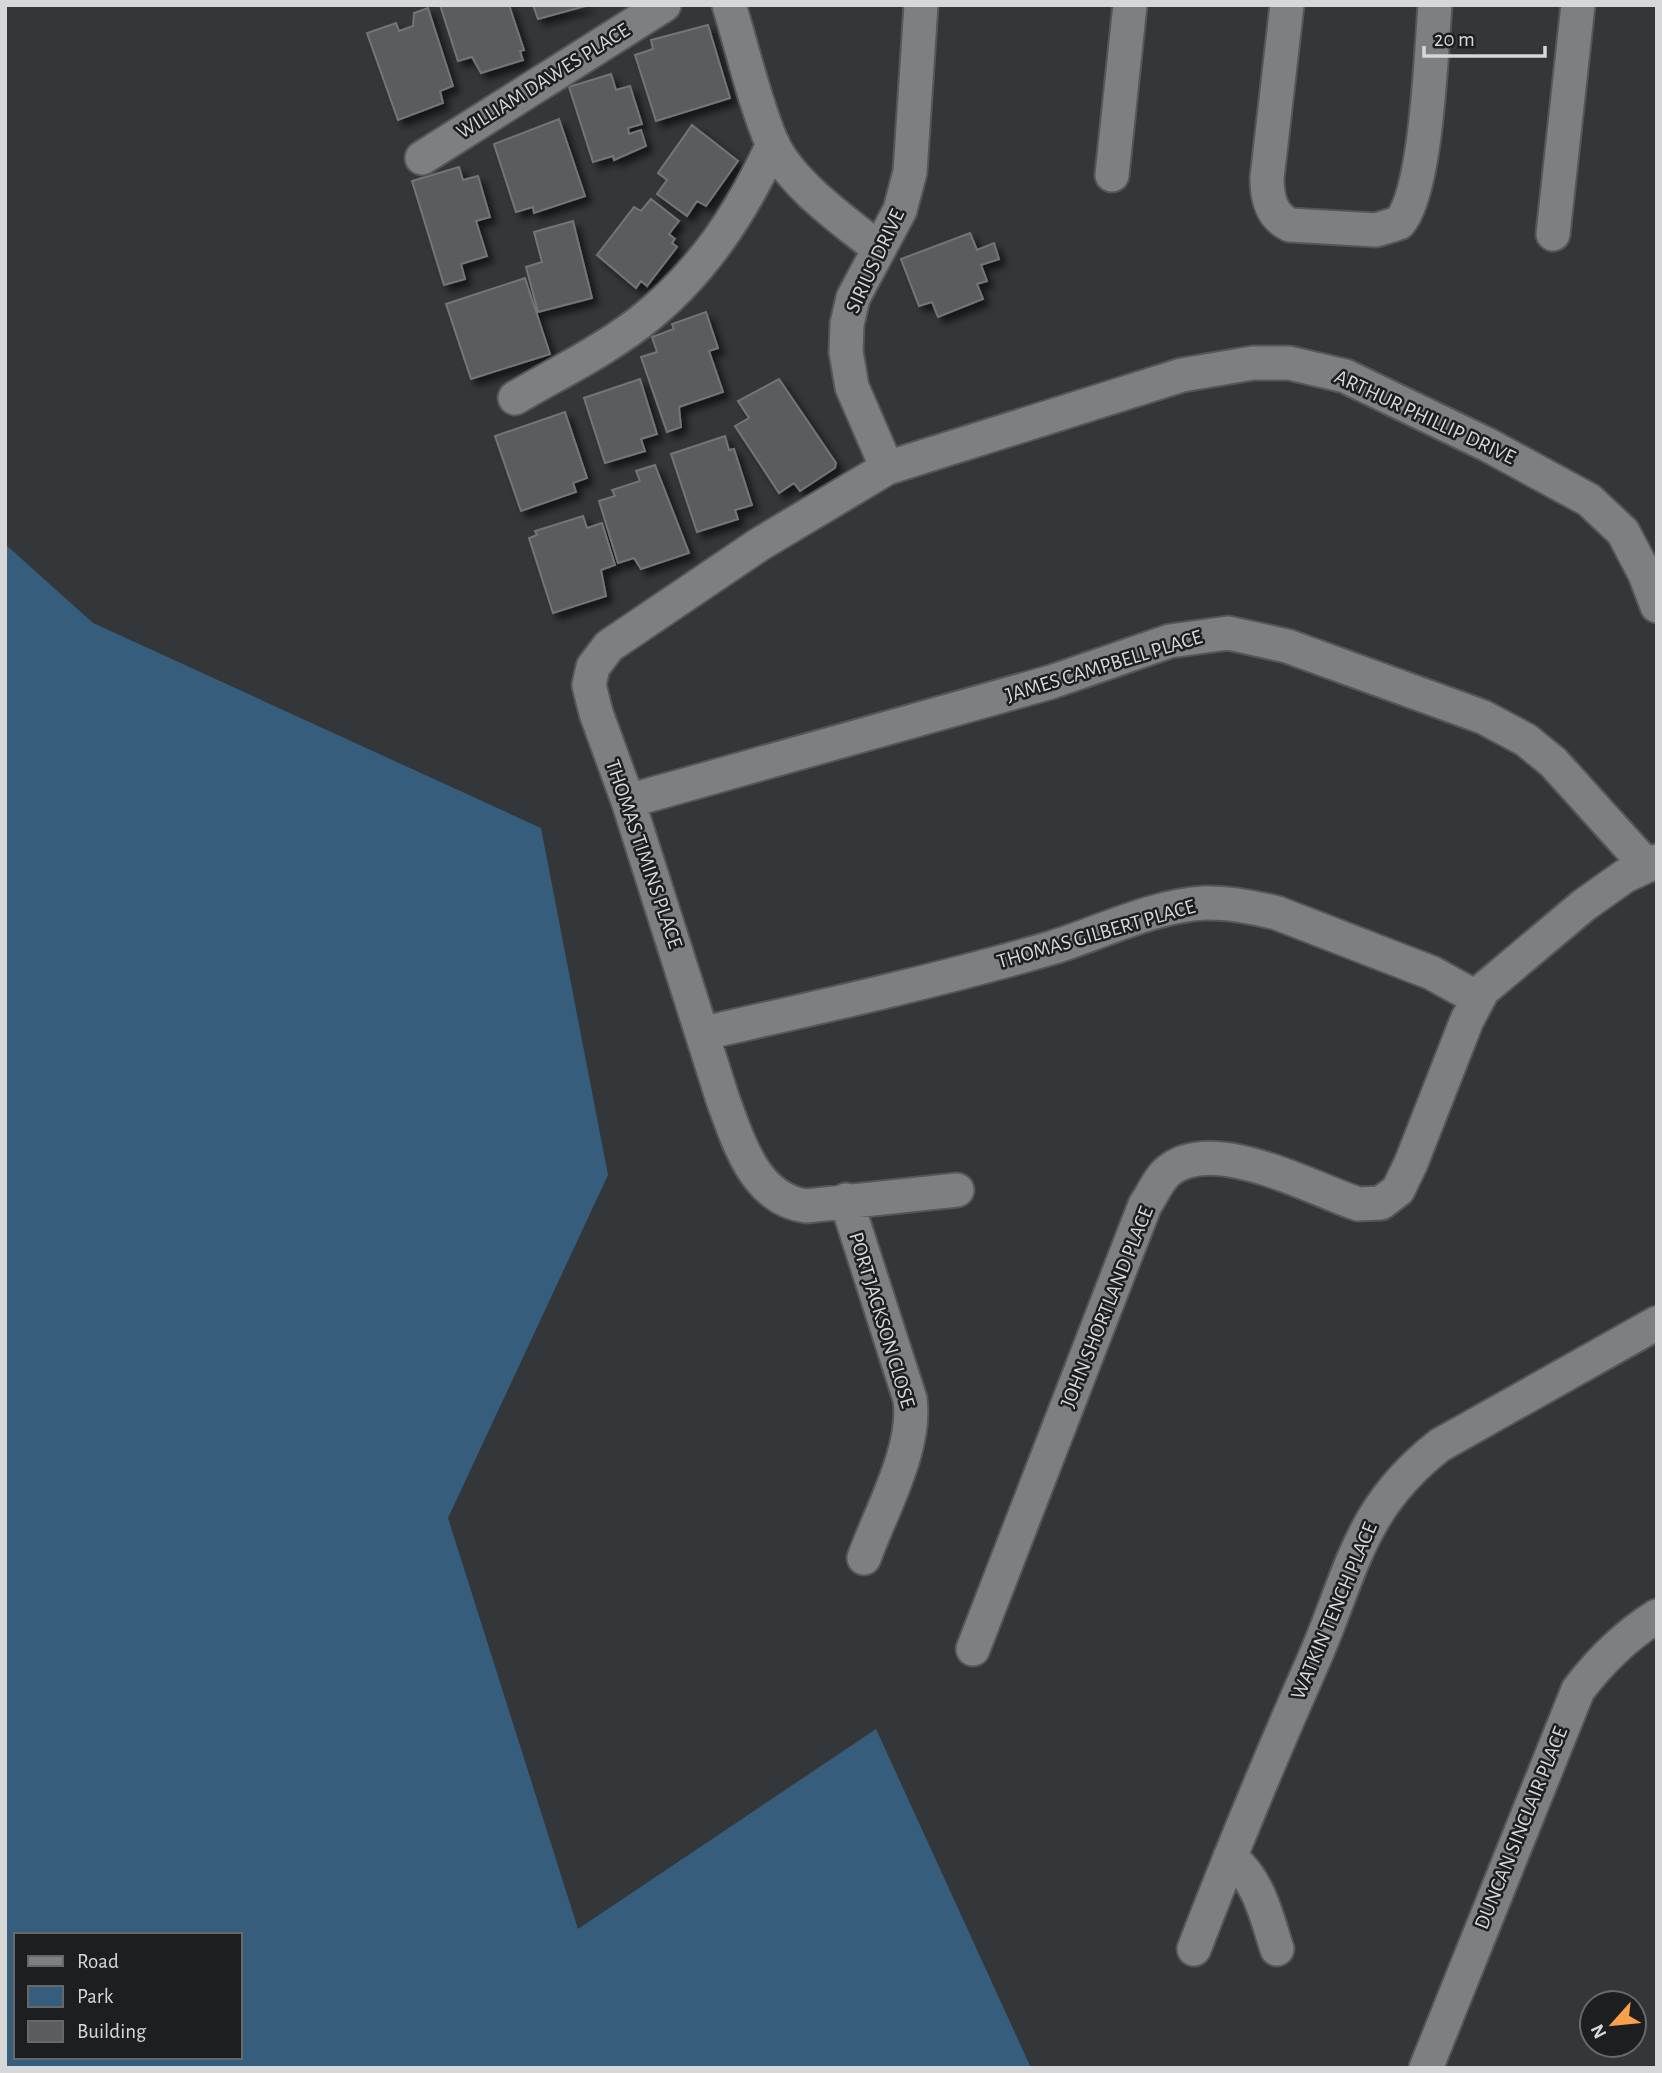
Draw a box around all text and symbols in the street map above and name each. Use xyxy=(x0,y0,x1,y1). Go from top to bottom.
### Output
scale bar xyxy=(1424,14,1545,58)
street label: WILLIAM DAWES PLACE xyxy=(453,19,633,143)
text: 20 m xyxy=(1434,29,1475,50)
street label: SIRIUS DRIVE xyxy=(842,206,908,316)
street label: ARTHUR PHILLIP DRIVE xyxy=(1331,366,1519,468)
street label: JAMES CAMPBELL PLACE xyxy=(1003,626,1205,706)
street label: THOMAS TIMINS PLACE xyxy=(602,757,686,951)
street label: THOMAS GILBERT PLACE xyxy=(994,896,1198,972)
street label: JOHN SHORTLAND PLACE xyxy=(1057,1203,1157,1411)
street label: PORT JACKSON CLOSE xyxy=(845,1229,919,1411)
street label: WATKIN TENCH PLACE xyxy=(1287,1519,1381,1703)
street label: DUNCAN SINCLAIR PLACE xyxy=(1471,1724,1571,1932)
legend xyxy=(14,1933,242,2059)
text: Road xyxy=(77,1951,119,1972)
text: Park xyxy=(77,1986,114,2007)
north arrow xyxy=(1578,1989,1648,2059)
text: Building xyxy=(77,2021,147,2042)
text: N xyxy=(1588,2021,1611,2041)

